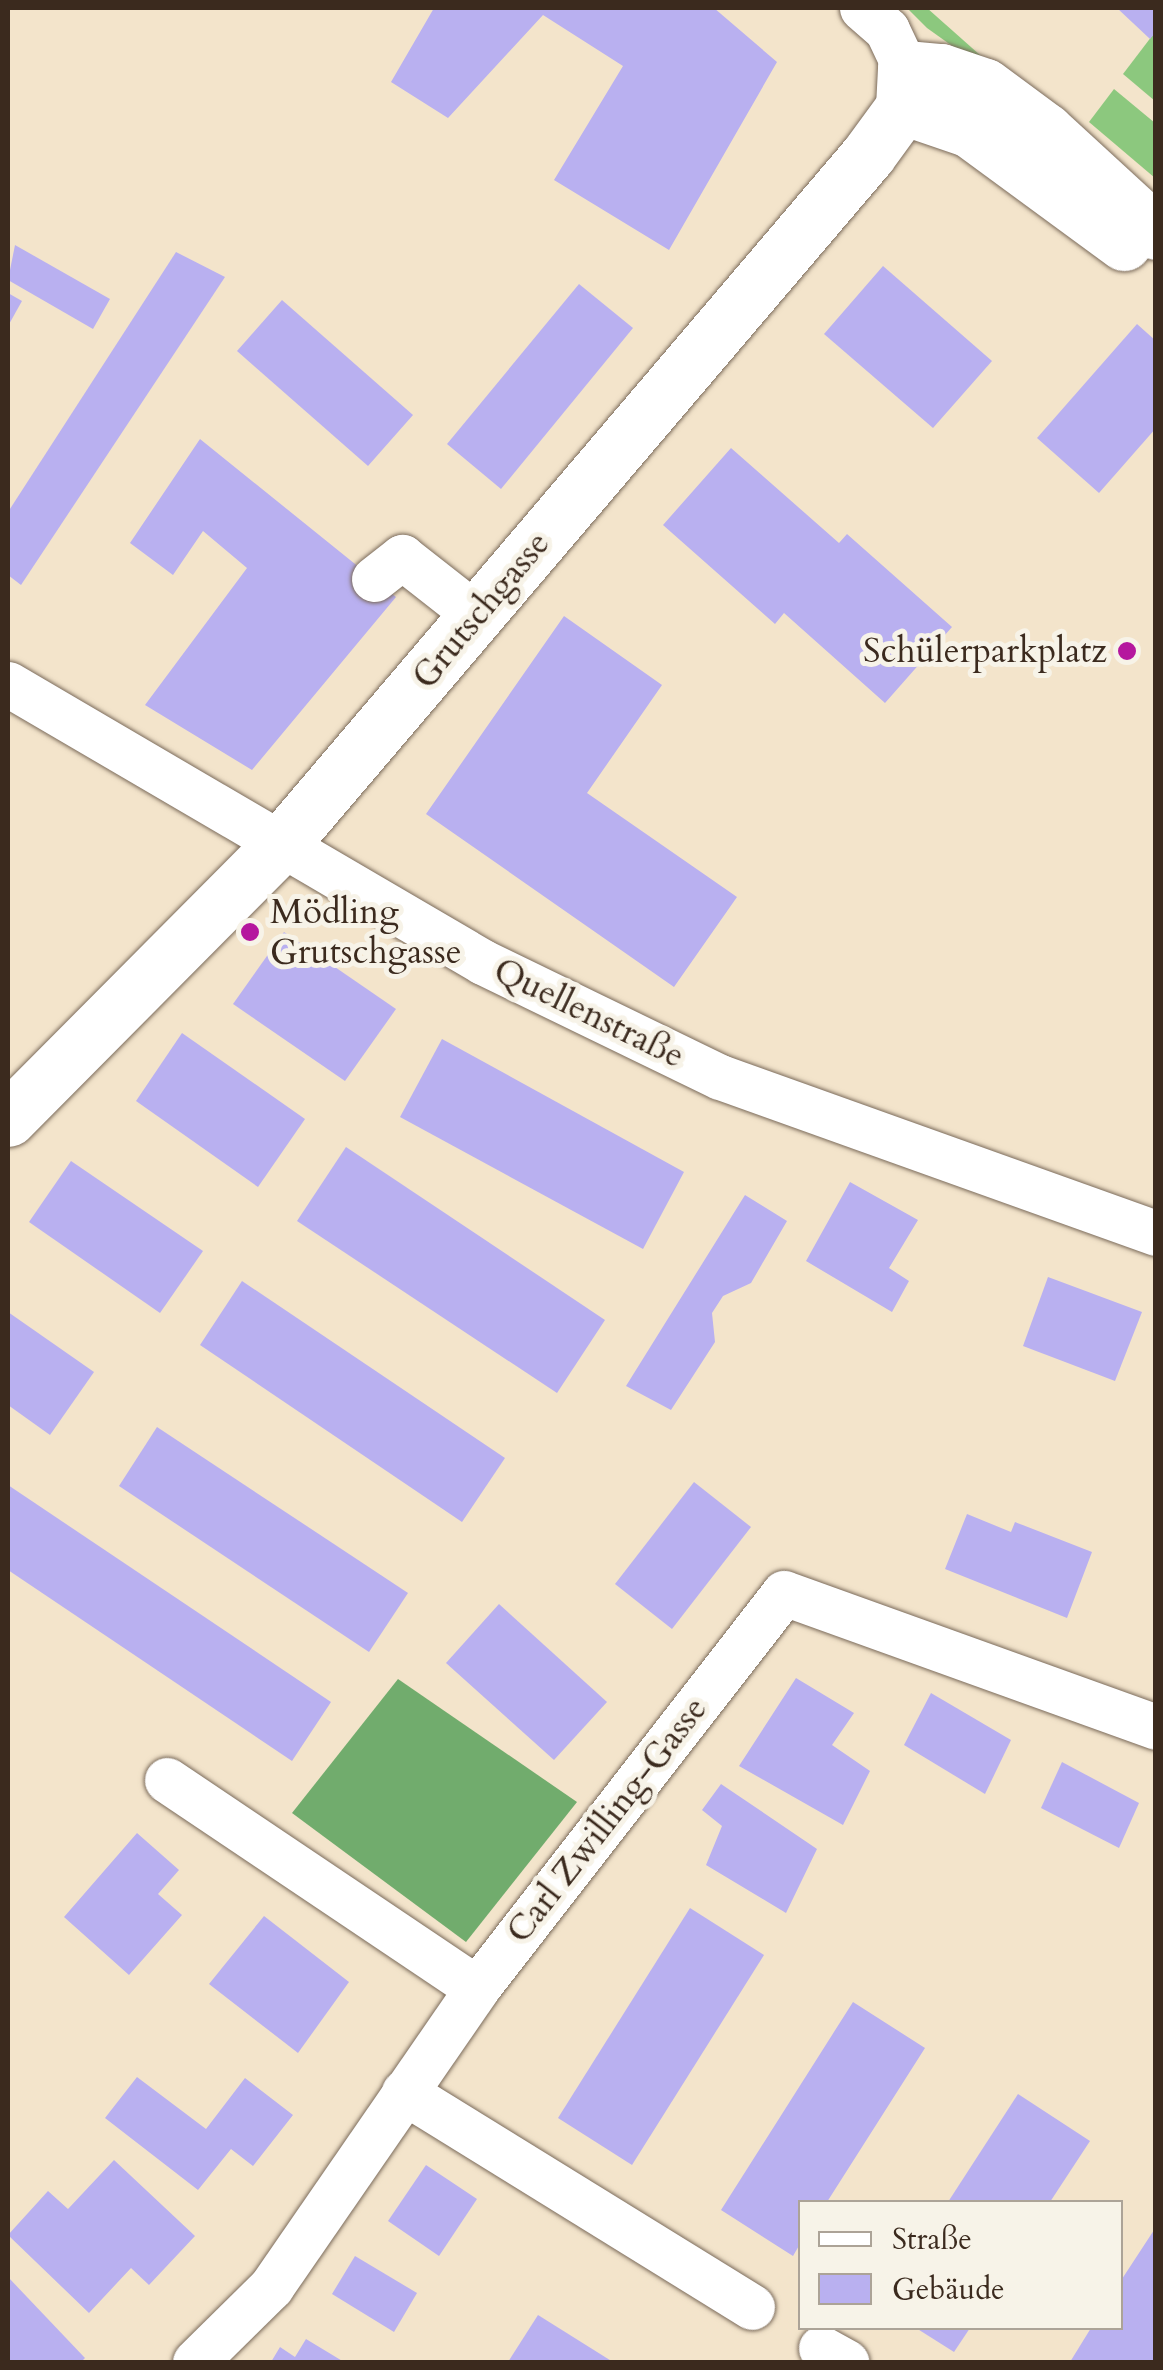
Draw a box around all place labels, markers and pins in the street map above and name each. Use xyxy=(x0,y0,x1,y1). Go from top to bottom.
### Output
place label: Schülerparkplatz xyxy=(863,630,1107,672)
marker: Schülerparkplatz xyxy=(1116,640,1138,662)
place label: Mödling Grutschgasse xyxy=(270,891,462,973)
marker: Mödling Grutschgasse xyxy=(239,921,261,943)

